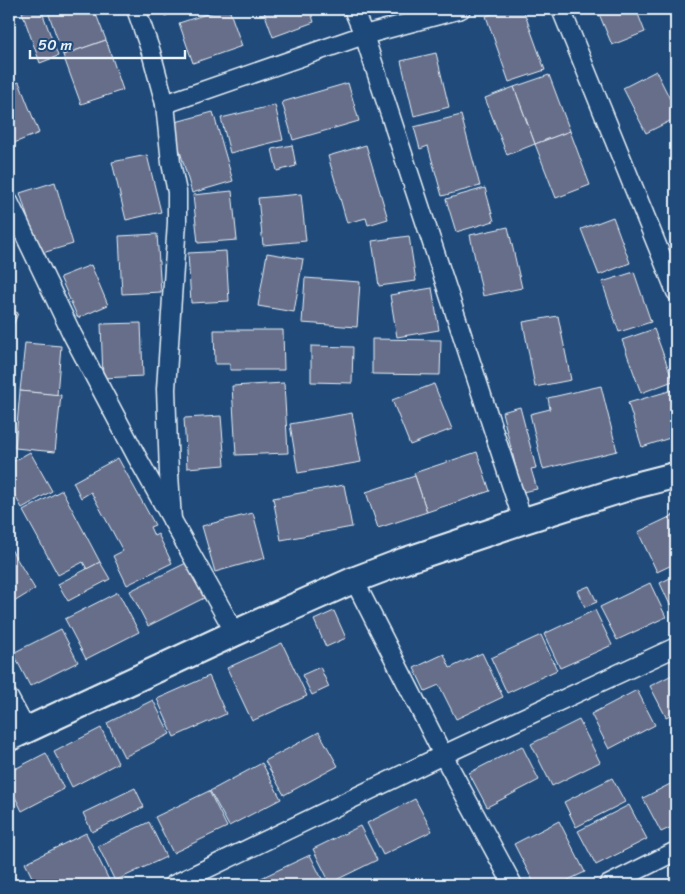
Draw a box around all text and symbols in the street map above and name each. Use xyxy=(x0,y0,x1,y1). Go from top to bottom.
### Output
scale bar xyxy=(30,28,185,60)
text: 50 m xyxy=(38,32,73,58)

